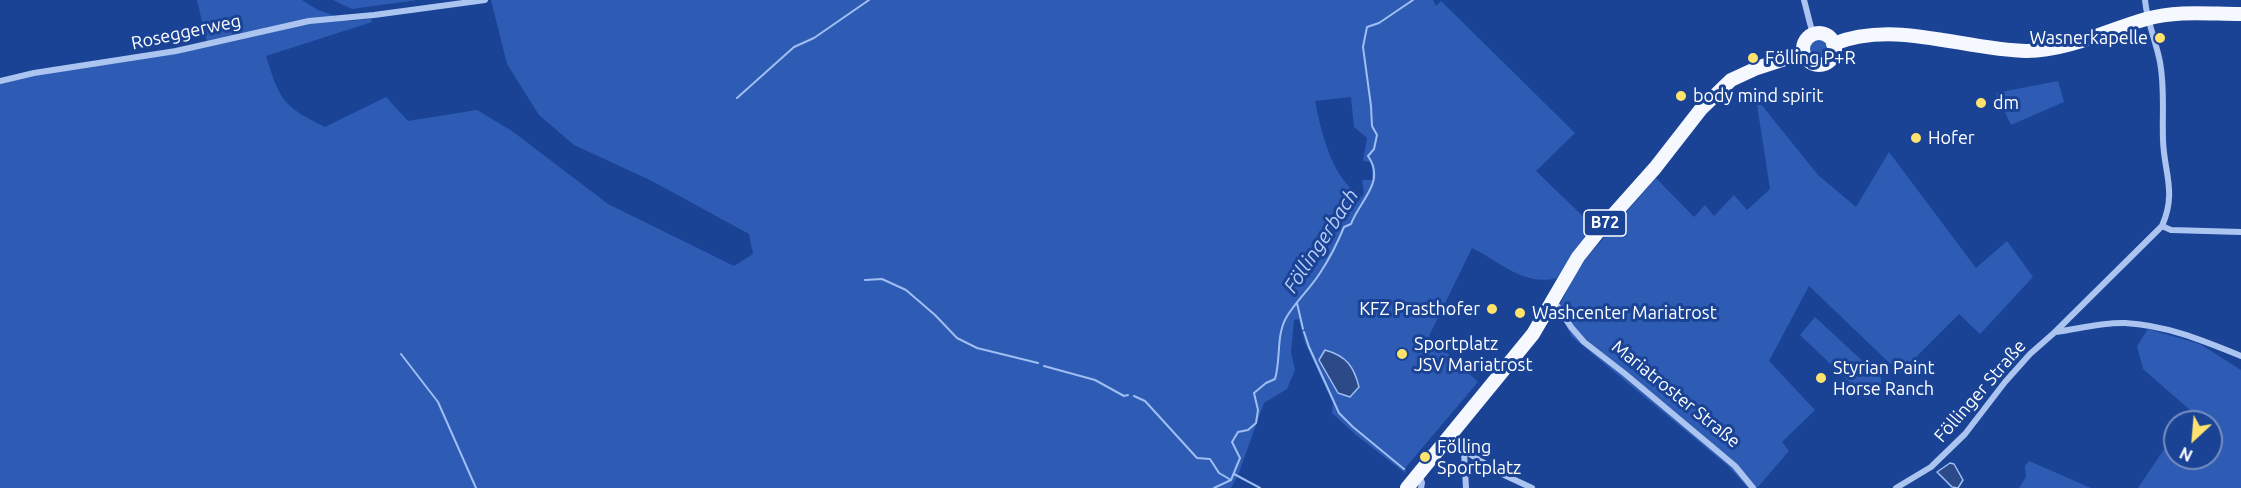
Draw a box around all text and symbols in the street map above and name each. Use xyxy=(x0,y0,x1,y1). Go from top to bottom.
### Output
street label: Roseggerweg xyxy=(129,10,243,54)
place label: Wasnerkapelle xyxy=(2029,27,2148,49)
marker: Wasnerkapelle xyxy=(2153,31,2167,45)
place label: Fölling P+R xyxy=(1765,47,1856,69)
marker: Fölling P+R xyxy=(1746,51,1760,65)
place label: body mind spirit xyxy=(1693,85,1823,107)
marker: body mind spirit xyxy=(1674,89,1688,103)
place label: dm xyxy=(1993,92,2019,114)
marker: dm xyxy=(1974,96,1988,110)
place label: Hofer xyxy=(1928,127,1975,149)
marker: Hofer xyxy=(1909,131,1923,145)
water label: Föllingerbach xyxy=(1279,185,1363,297)
road number: B72 xyxy=(1584,210,1626,236)
place label: KFZ Prasthofer xyxy=(1359,298,1480,320)
marker: KFZ Prasthofer xyxy=(1485,302,1499,316)
place label: Washcenter Mariatrost xyxy=(1532,302,1717,324)
marker: Washcenter Mariatrost xyxy=(1513,306,1527,320)
place label: Sportplatz JSV Mariatrost xyxy=(1414,333,1532,376)
street label: Föllinger Straße xyxy=(1930,335,2030,447)
street label: Mariatroster Straße xyxy=(1607,336,1745,452)
marker: Sportplatz JSV Mariatrost xyxy=(1395,347,1409,361)
place label: Styrian Paint Horse Ranch xyxy=(1833,357,1935,400)
marker: Styrian Paint Horse Ranch xyxy=(1814,371,1828,385)
north arrow xyxy=(2163,410,2223,470)
place label: Fölling Sportplatz xyxy=(1437,436,1521,478)
text: N xyxy=(2177,444,2195,465)
marker: Fölling Sportplatz xyxy=(1418,450,1432,464)

